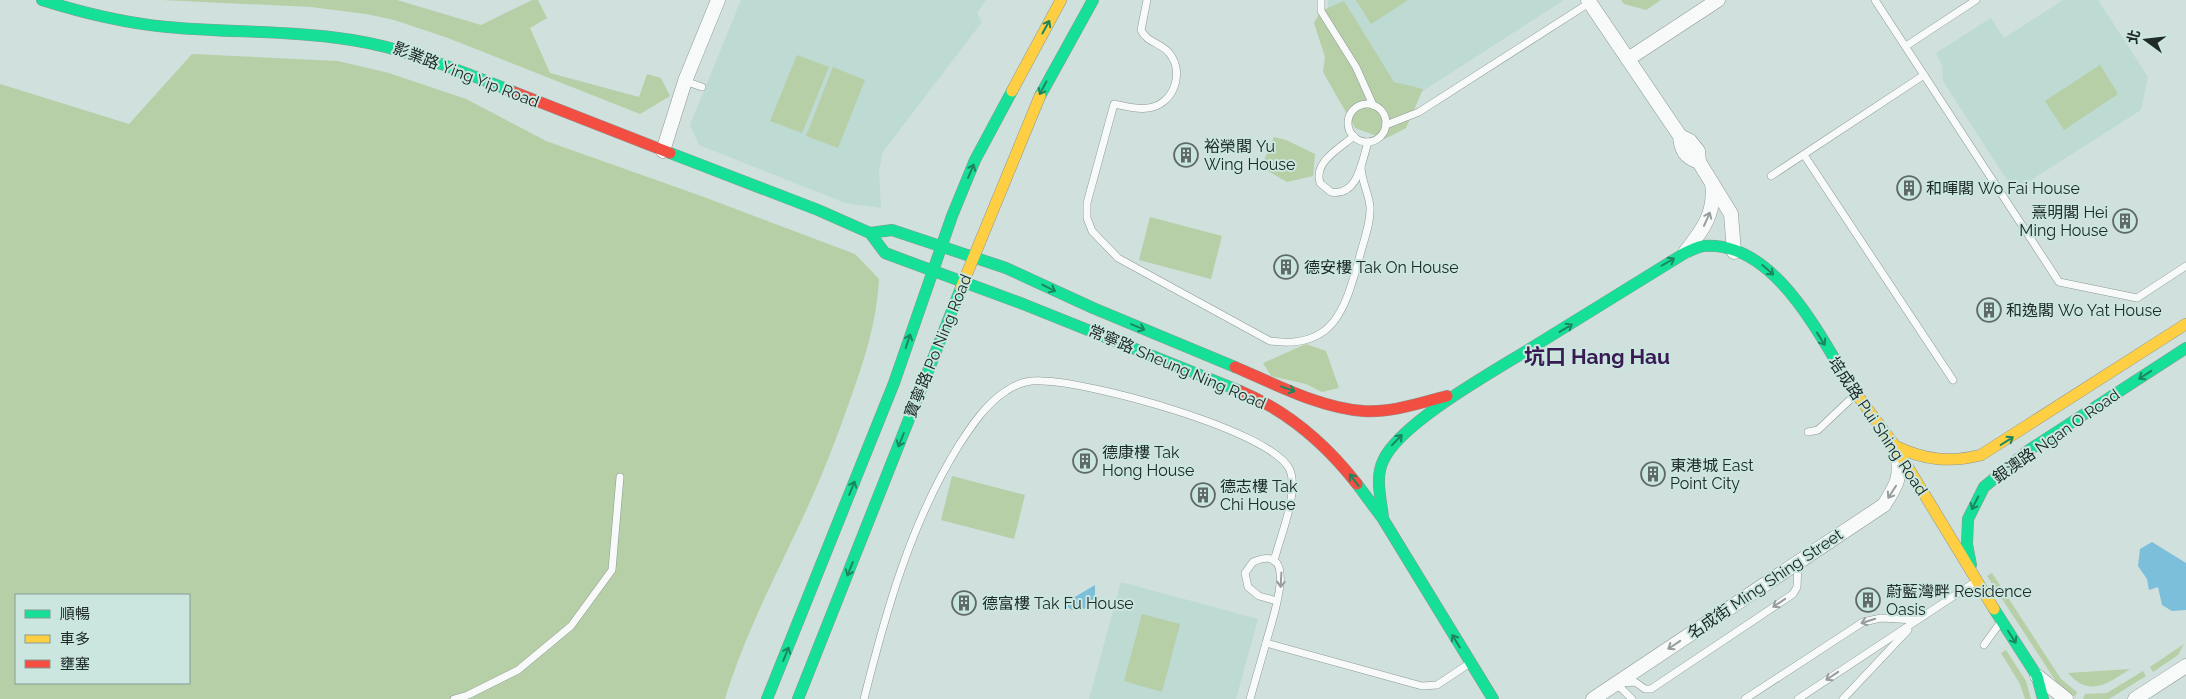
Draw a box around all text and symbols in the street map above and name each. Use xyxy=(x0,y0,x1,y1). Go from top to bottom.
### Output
north arrow xyxy=(2121,15,2171,65)
one-way arrow xyxy=(1042,20,1052,34)
text: 北 xyxy=(2124,28,2143,45)
street label: 影業路 Ying Yip Road xyxy=(390,38,542,112)
one-way arrow xyxy=(1038,81,1048,96)
place label: 裕榮閣 Yu Wing House xyxy=(1204,137,1295,174)
building icon: 裕榮閣 Yu Wing House xyxy=(1173,142,1199,168)
one-way arrow xyxy=(967,164,976,179)
building icon: 和暉閣 Wo Fai House xyxy=(1896,175,1922,201)
place label: 和暉閣 Wo Fai House xyxy=(1926,179,2080,198)
place label: 熹明閣 Hei Ming House xyxy=(2019,203,2108,240)
building icon: 熹明閣 Hei Ming House xyxy=(2112,208,2138,234)
one-way arrow xyxy=(1703,212,1712,227)
building icon: 德安樓 Tak On House xyxy=(1273,254,1299,280)
one-way arrow xyxy=(1661,257,1675,267)
place label: 德安樓 Tak On House xyxy=(1304,258,1459,277)
one-way arrow xyxy=(1762,264,1775,276)
street label: 寶寧路 Po Ning Road xyxy=(901,271,975,420)
one-way arrow xyxy=(1042,283,1057,293)
building icon: 和逸閣 Wo Yat House xyxy=(1976,297,2002,323)
place label: 和逸閣 Wo Yat House xyxy=(2006,301,2162,320)
street label: 常寧路 Sheung Ning Road xyxy=(1085,321,1269,413)
one-way arrow xyxy=(1559,322,1573,332)
one-way arrow xyxy=(1130,323,1145,332)
one-way arrow xyxy=(1817,332,1827,346)
one-way arrow xyxy=(904,334,914,350)
district label: 坑口 Hang Hau xyxy=(1524,344,1670,369)
street label: 培成路 Pui Shing Road xyxy=(1824,353,1932,499)
one-way arrow xyxy=(2138,370,2152,380)
one-way arrow xyxy=(1280,385,1295,394)
street label: 銀澳路 Ngan O Road xyxy=(1989,385,2123,487)
one-way arrow xyxy=(896,432,905,447)
one-way arrow xyxy=(1391,434,1403,447)
one-way arrow xyxy=(1999,435,2013,445)
place label: 德康樓 Tak Hong House xyxy=(1102,443,1194,480)
building icon: 德康樓 Tak Hong House xyxy=(1072,448,1098,474)
place label: 東港城 East Point City xyxy=(1670,456,1754,493)
building icon: 東港城 East Point City xyxy=(1640,461,1666,487)
one-way arrow xyxy=(1349,473,1359,487)
place label: 德志樓 Tak Chi House xyxy=(1220,477,1298,514)
one-way arrow xyxy=(848,481,857,497)
building icon: 德志樓 Tak Chi House xyxy=(1190,482,1216,508)
one-way arrow xyxy=(1887,485,1897,499)
one-way arrow xyxy=(1970,495,1979,510)
street label: 名成街 Ming Shing Street xyxy=(1684,525,1847,643)
one-way arrow xyxy=(845,561,854,576)
one-way arrow xyxy=(1276,571,1285,587)
place label: 蔚藍灣畔 Residence Oasis xyxy=(1886,582,2032,619)
building icon: 蔚藍灣畔 Residence Oasis xyxy=(1855,587,1881,613)
building icon: 德富樓 Tak Fu House xyxy=(951,590,977,616)
legend xyxy=(15,594,190,684)
place label: 德富樓 Tak Fu House xyxy=(982,594,1134,613)
one-way arrow xyxy=(1772,598,1786,608)
text: 順暢 xyxy=(60,605,90,623)
one-way arrow xyxy=(1861,617,1877,626)
one-way arrow xyxy=(2007,629,2017,643)
text: 車多 xyxy=(60,630,90,648)
one-way arrow xyxy=(1451,635,1461,649)
one-way arrow xyxy=(1667,640,1681,650)
one-way arrow xyxy=(781,647,791,662)
text: 壅塞 xyxy=(60,655,90,673)
one-way arrow xyxy=(1825,671,1839,681)

